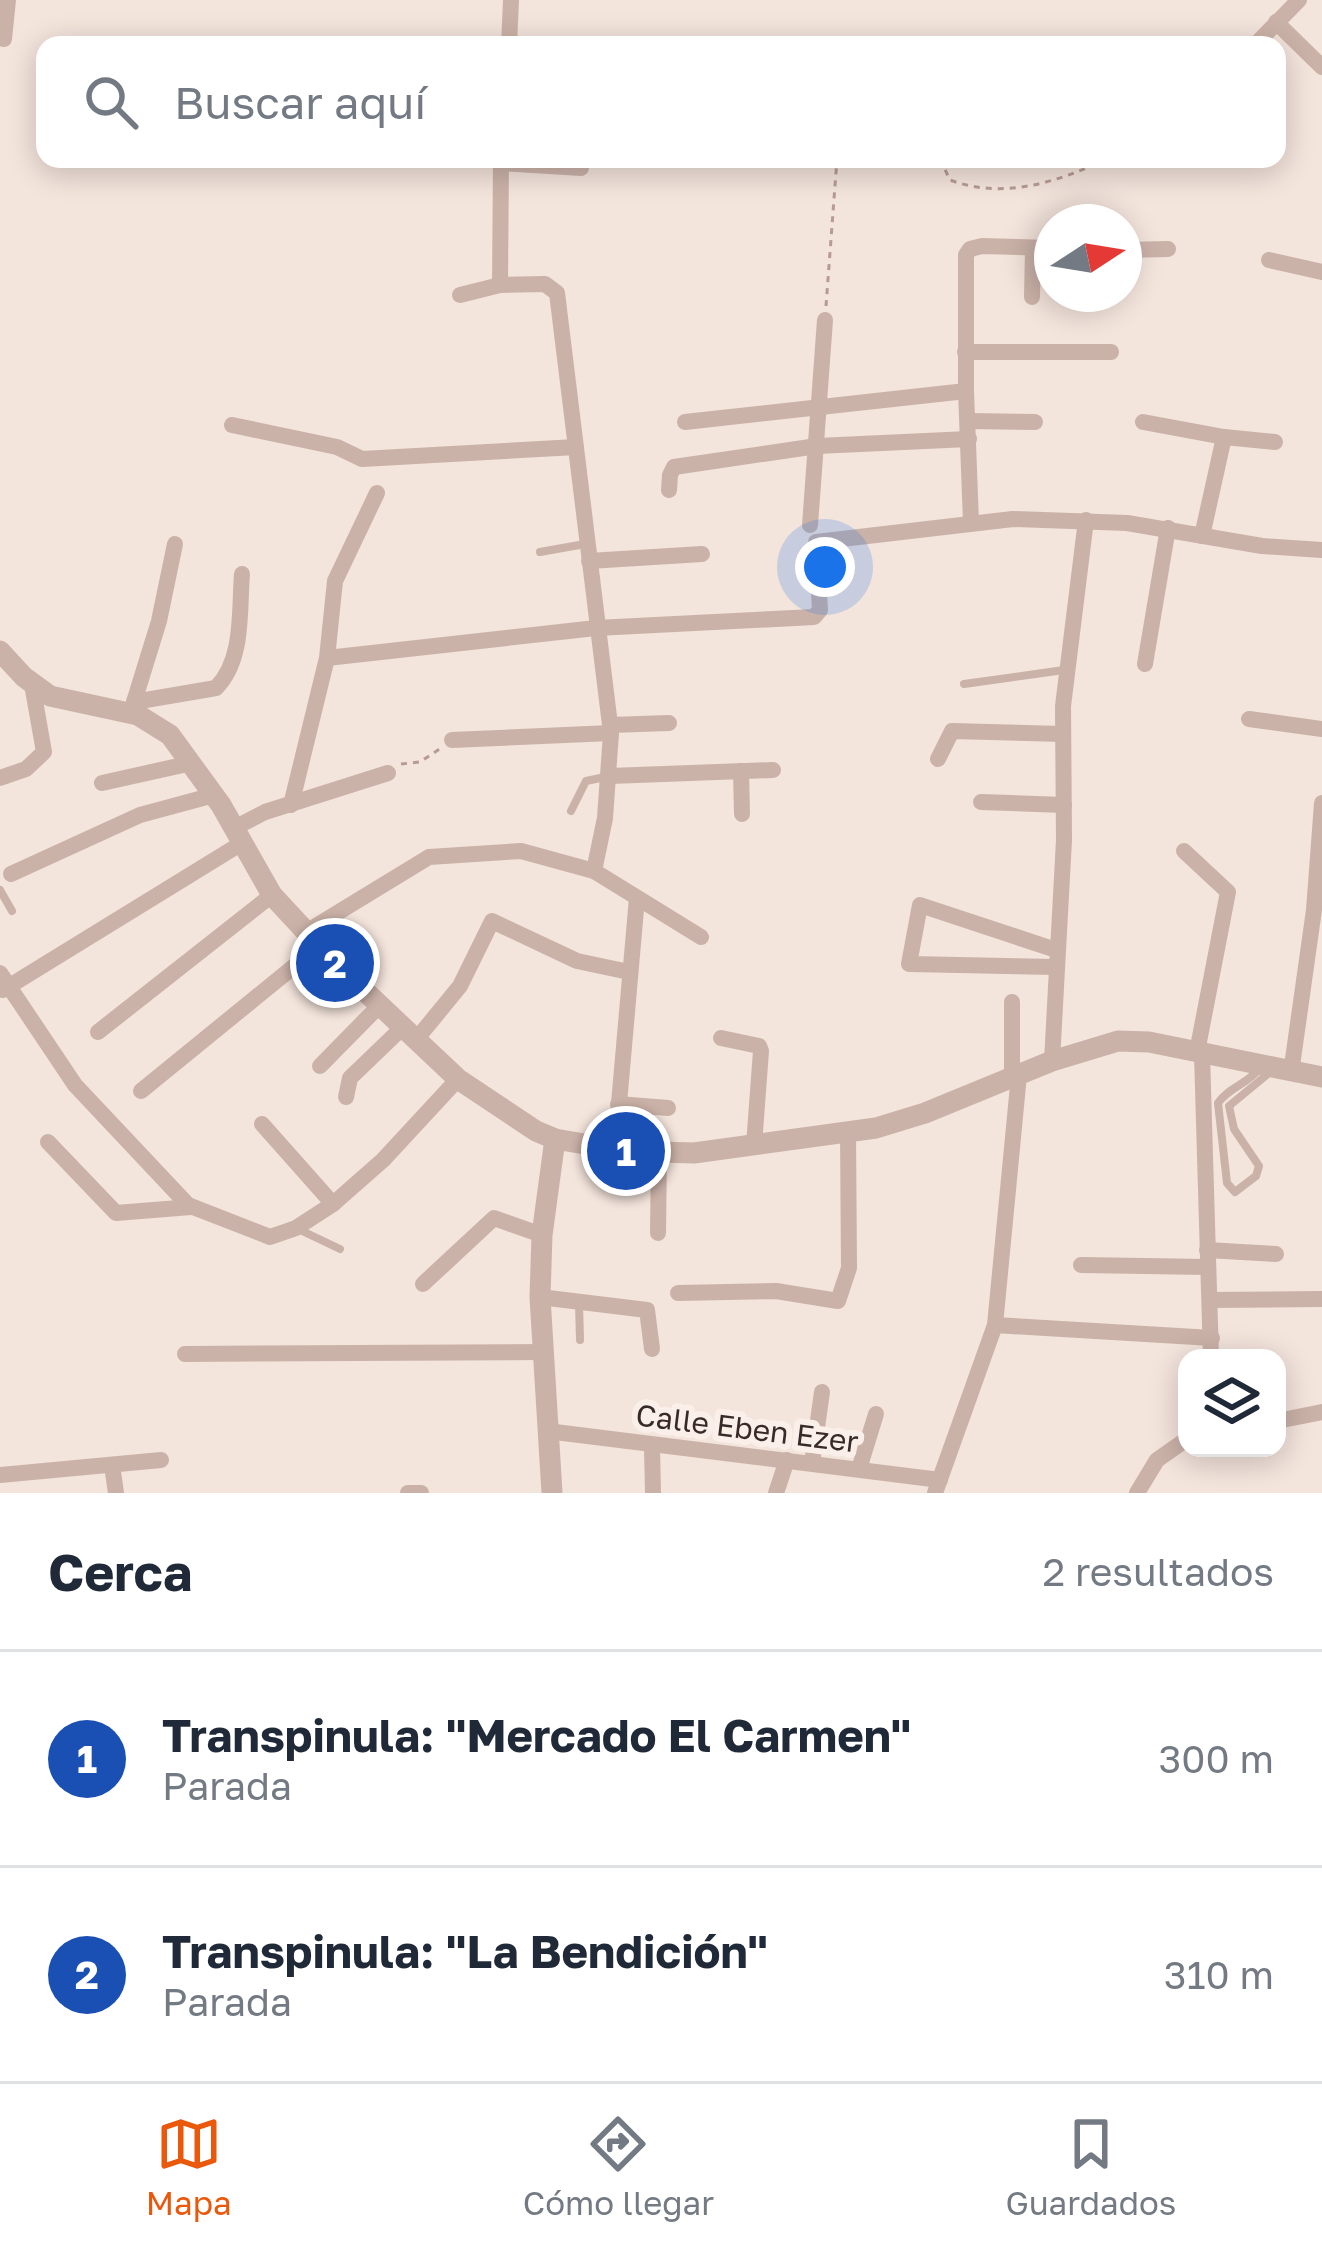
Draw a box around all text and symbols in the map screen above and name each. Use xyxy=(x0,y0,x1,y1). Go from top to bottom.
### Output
search box xyxy=(36,36,1286,168)
icon: search xyxy=(78,69,144,135)
text: Buscar aquí xyxy=(174,75,426,129)
north arrow xyxy=(1034,204,1142,312)
your location xyxy=(795,537,855,597)
pin: 2 xyxy=(296,918,374,1008)
pin: 1 xyxy=(587,1106,665,1196)
map controls xyxy=(1178,1349,1286,1457)
button: layers xyxy=(1178,1349,1286,1457)
street label: Calle Eben Ezer xyxy=(634,1396,861,1460)
text: Cerca xyxy=(48,1541,192,1602)
text: 2 resultados xyxy=(1043,1548,1274,1595)
text: Transpinula: "Mercado El Carmen" xyxy=(162,1708,911,1762)
text: 1 xyxy=(77,1735,97,1782)
text: 300 m xyxy=(1159,1735,1274,1782)
text: Parada xyxy=(162,1762,292,1809)
text: Transpinula: "La Bendición" xyxy=(162,1924,768,1978)
text: 2 xyxy=(75,1951,99,1998)
text: 310 m xyxy=(1164,1951,1274,1998)
text: Parada xyxy=(162,1978,292,2025)
tab: Mapa xyxy=(146,2111,232,2222)
tab: Cómo llegar xyxy=(523,2111,714,2222)
tab: Guardados xyxy=(1005,2111,1176,2222)

